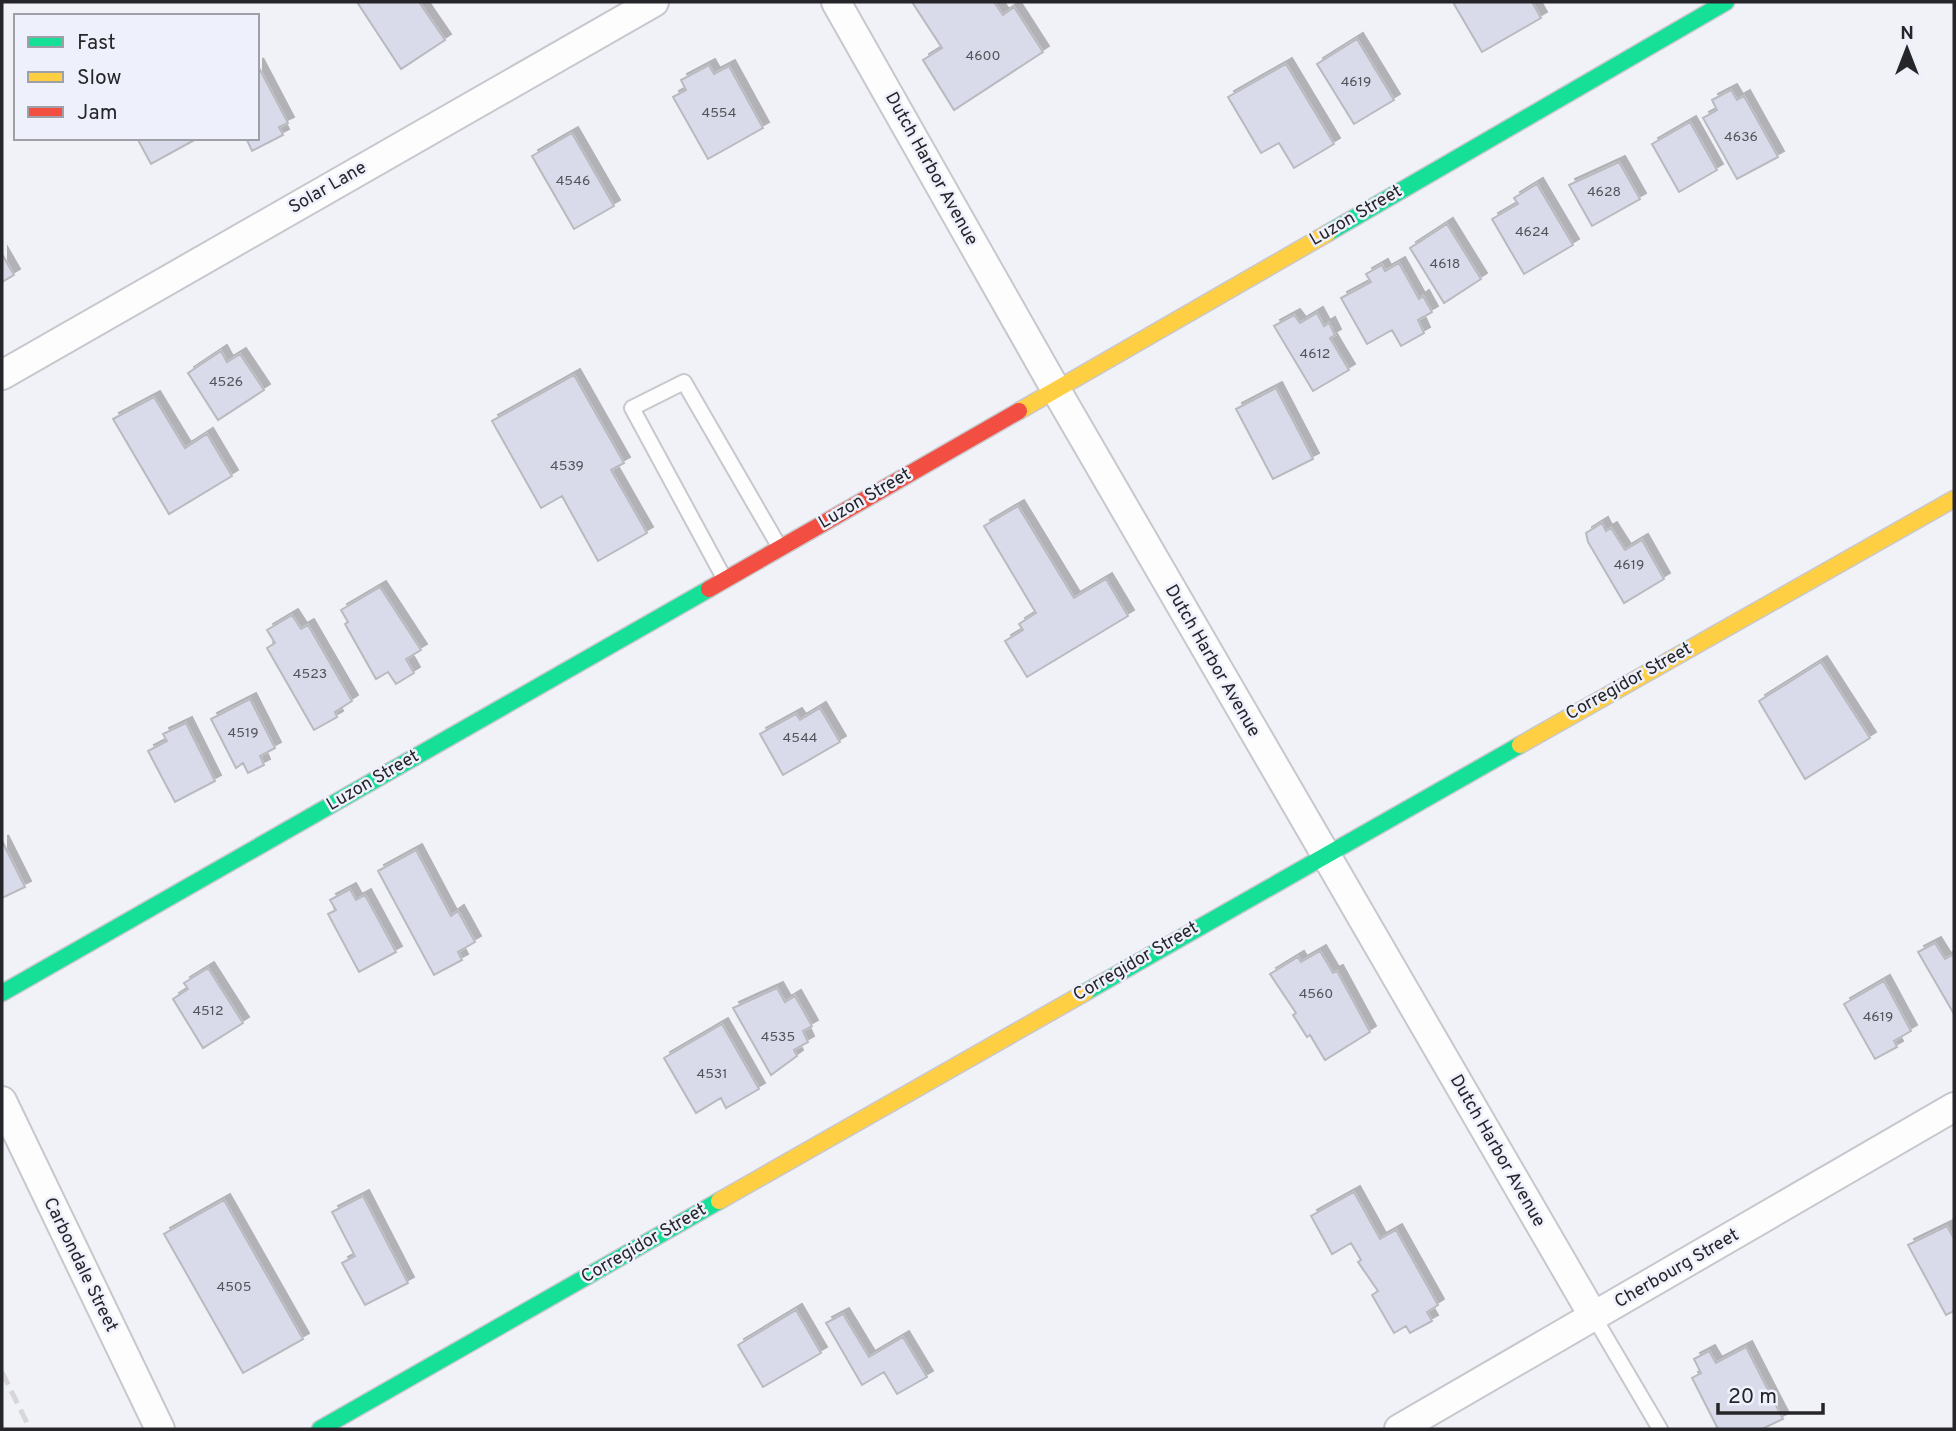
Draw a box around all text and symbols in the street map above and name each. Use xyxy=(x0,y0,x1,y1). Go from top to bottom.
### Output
legend xyxy=(14,14,259,140)
north arrow xyxy=(1872,14,1942,84)
text: N xyxy=(1900,22,1914,46)
text: Fast xyxy=(77,30,116,57)
house number: 4600 xyxy=(966,48,1000,65)
text: Slow xyxy=(77,65,122,92)
house number: 4619 xyxy=(1341,74,1371,91)
street label: Dutch Harbor Avenue xyxy=(879,88,983,250)
text: Jam xyxy=(77,100,118,127)
house number: 4554 xyxy=(701,105,737,122)
house number: 4636 xyxy=(1724,129,1758,146)
street label: Solar Lane xyxy=(285,157,371,219)
house number: 4546 xyxy=(556,173,590,190)
street label: Luzon Street xyxy=(1306,180,1406,252)
house number: 4628 xyxy=(1587,184,1621,201)
house number: 4624 xyxy=(1515,224,1549,241)
house number: 4618 xyxy=(1430,256,1460,273)
house number: 4612 xyxy=(1300,346,1330,363)
house number: 4526 xyxy=(209,374,243,391)
house number: 4539 xyxy=(550,458,584,475)
street label: Luzon Street xyxy=(815,463,915,535)
house number: 4619 xyxy=(1614,557,1644,574)
street label: Dutch Harbor Avenue xyxy=(1159,581,1265,741)
street label: Corregidor Street xyxy=(1562,638,1696,726)
house number: 4523 xyxy=(293,666,327,683)
house number: 4519 xyxy=(228,725,258,742)
house number: 4544 xyxy=(782,730,818,747)
street label: Luzon Street xyxy=(323,745,423,817)
street label: Corregidor Street xyxy=(1069,917,1203,1007)
house number: 4560 xyxy=(1299,986,1333,1003)
house number: 4512 xyxy=(192,1003,224,1020)
house number: 4619 xyxy=(1863,1009,1893,1026)
house number: 4535 xyxy=(761,1029,795,1046)
house number: 4531 xyxy=(696,1066,728,1083)
street label: Dutch Harbor Avenue xyxy=(1444,1071,1550,1231)
street label: Carbondale Street xyxy=(37,1194,123,1336)
street label: Corregidor Street xyxy=(577,1199,711,1289)
street label: Cherbourg Street xyxy=(1611,1224,1743,1314)
house number: 4505 xyxy=(216,1279,252,1296)
scale bar xyxy=(1718,1372,1823,1416)
text: 20 m xyxy=(1728,1384,1777,1411)

